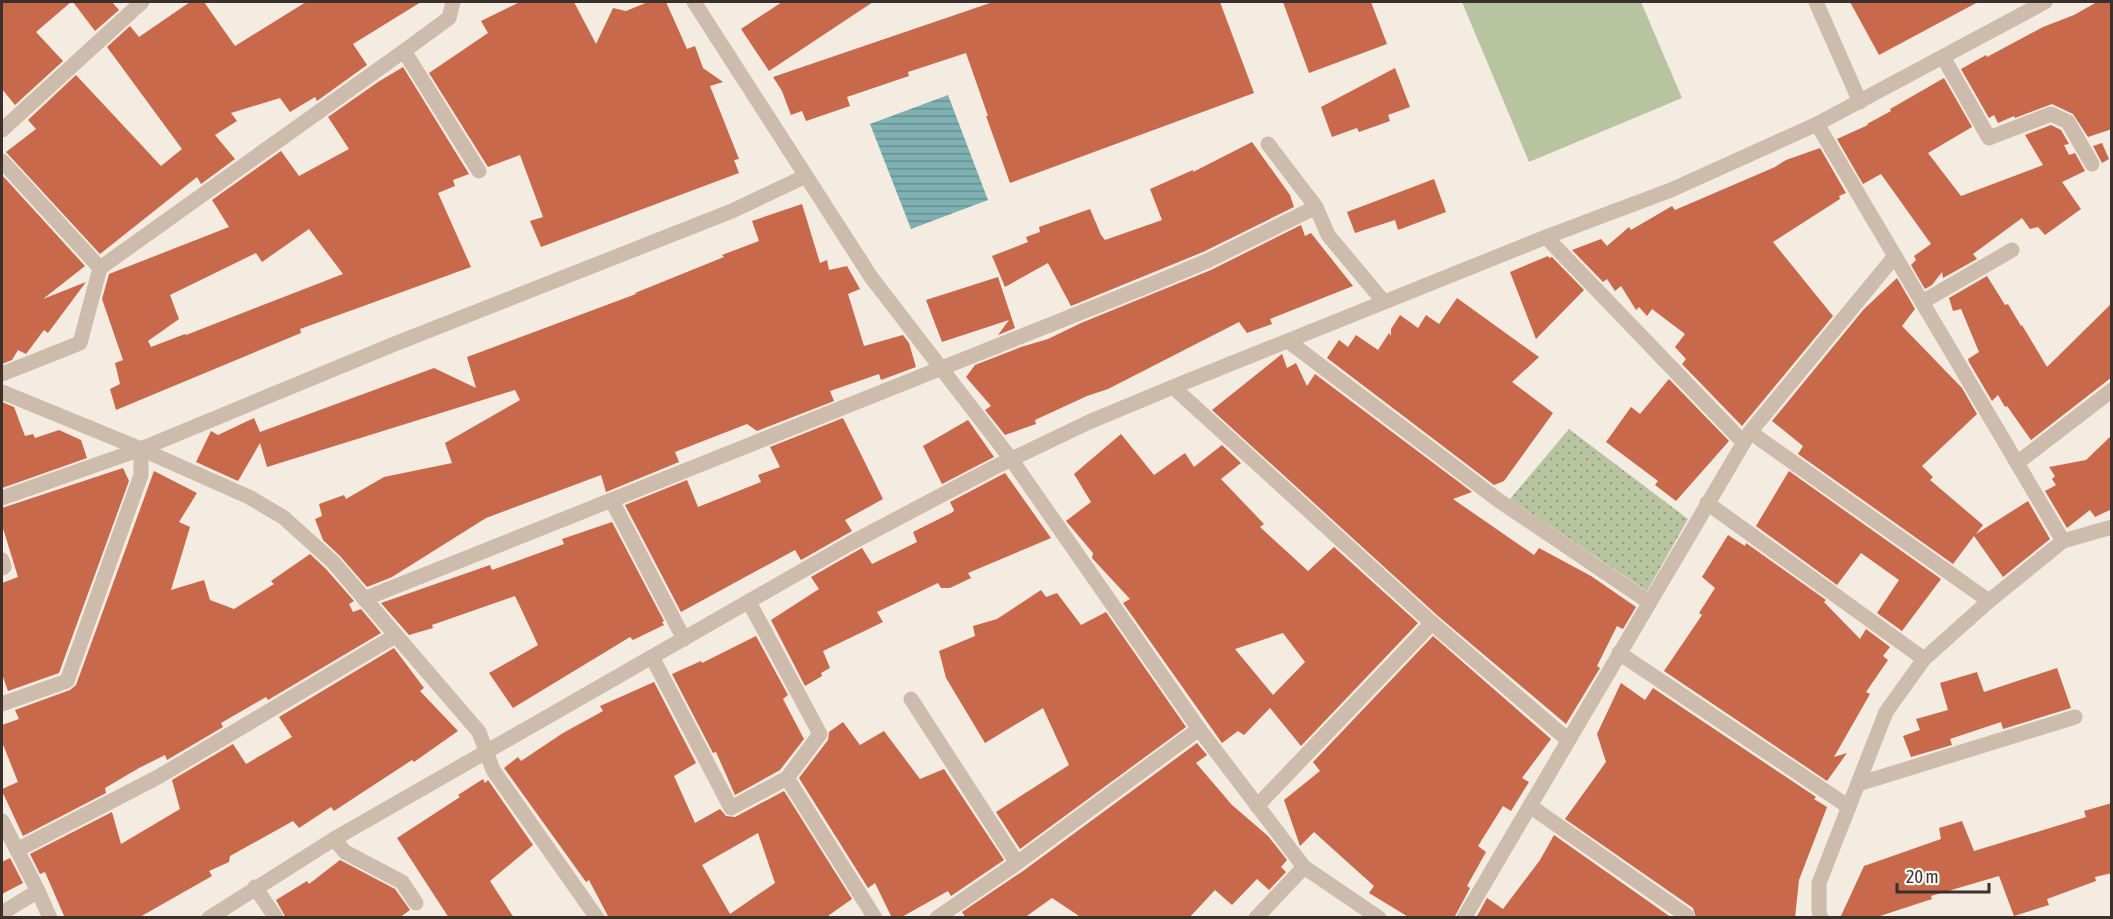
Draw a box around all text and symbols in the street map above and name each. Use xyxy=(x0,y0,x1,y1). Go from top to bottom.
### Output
scale bar xyxy=(1897,856,1988,894)
text: 20 m xyxy=(1906,866,1938,887)

